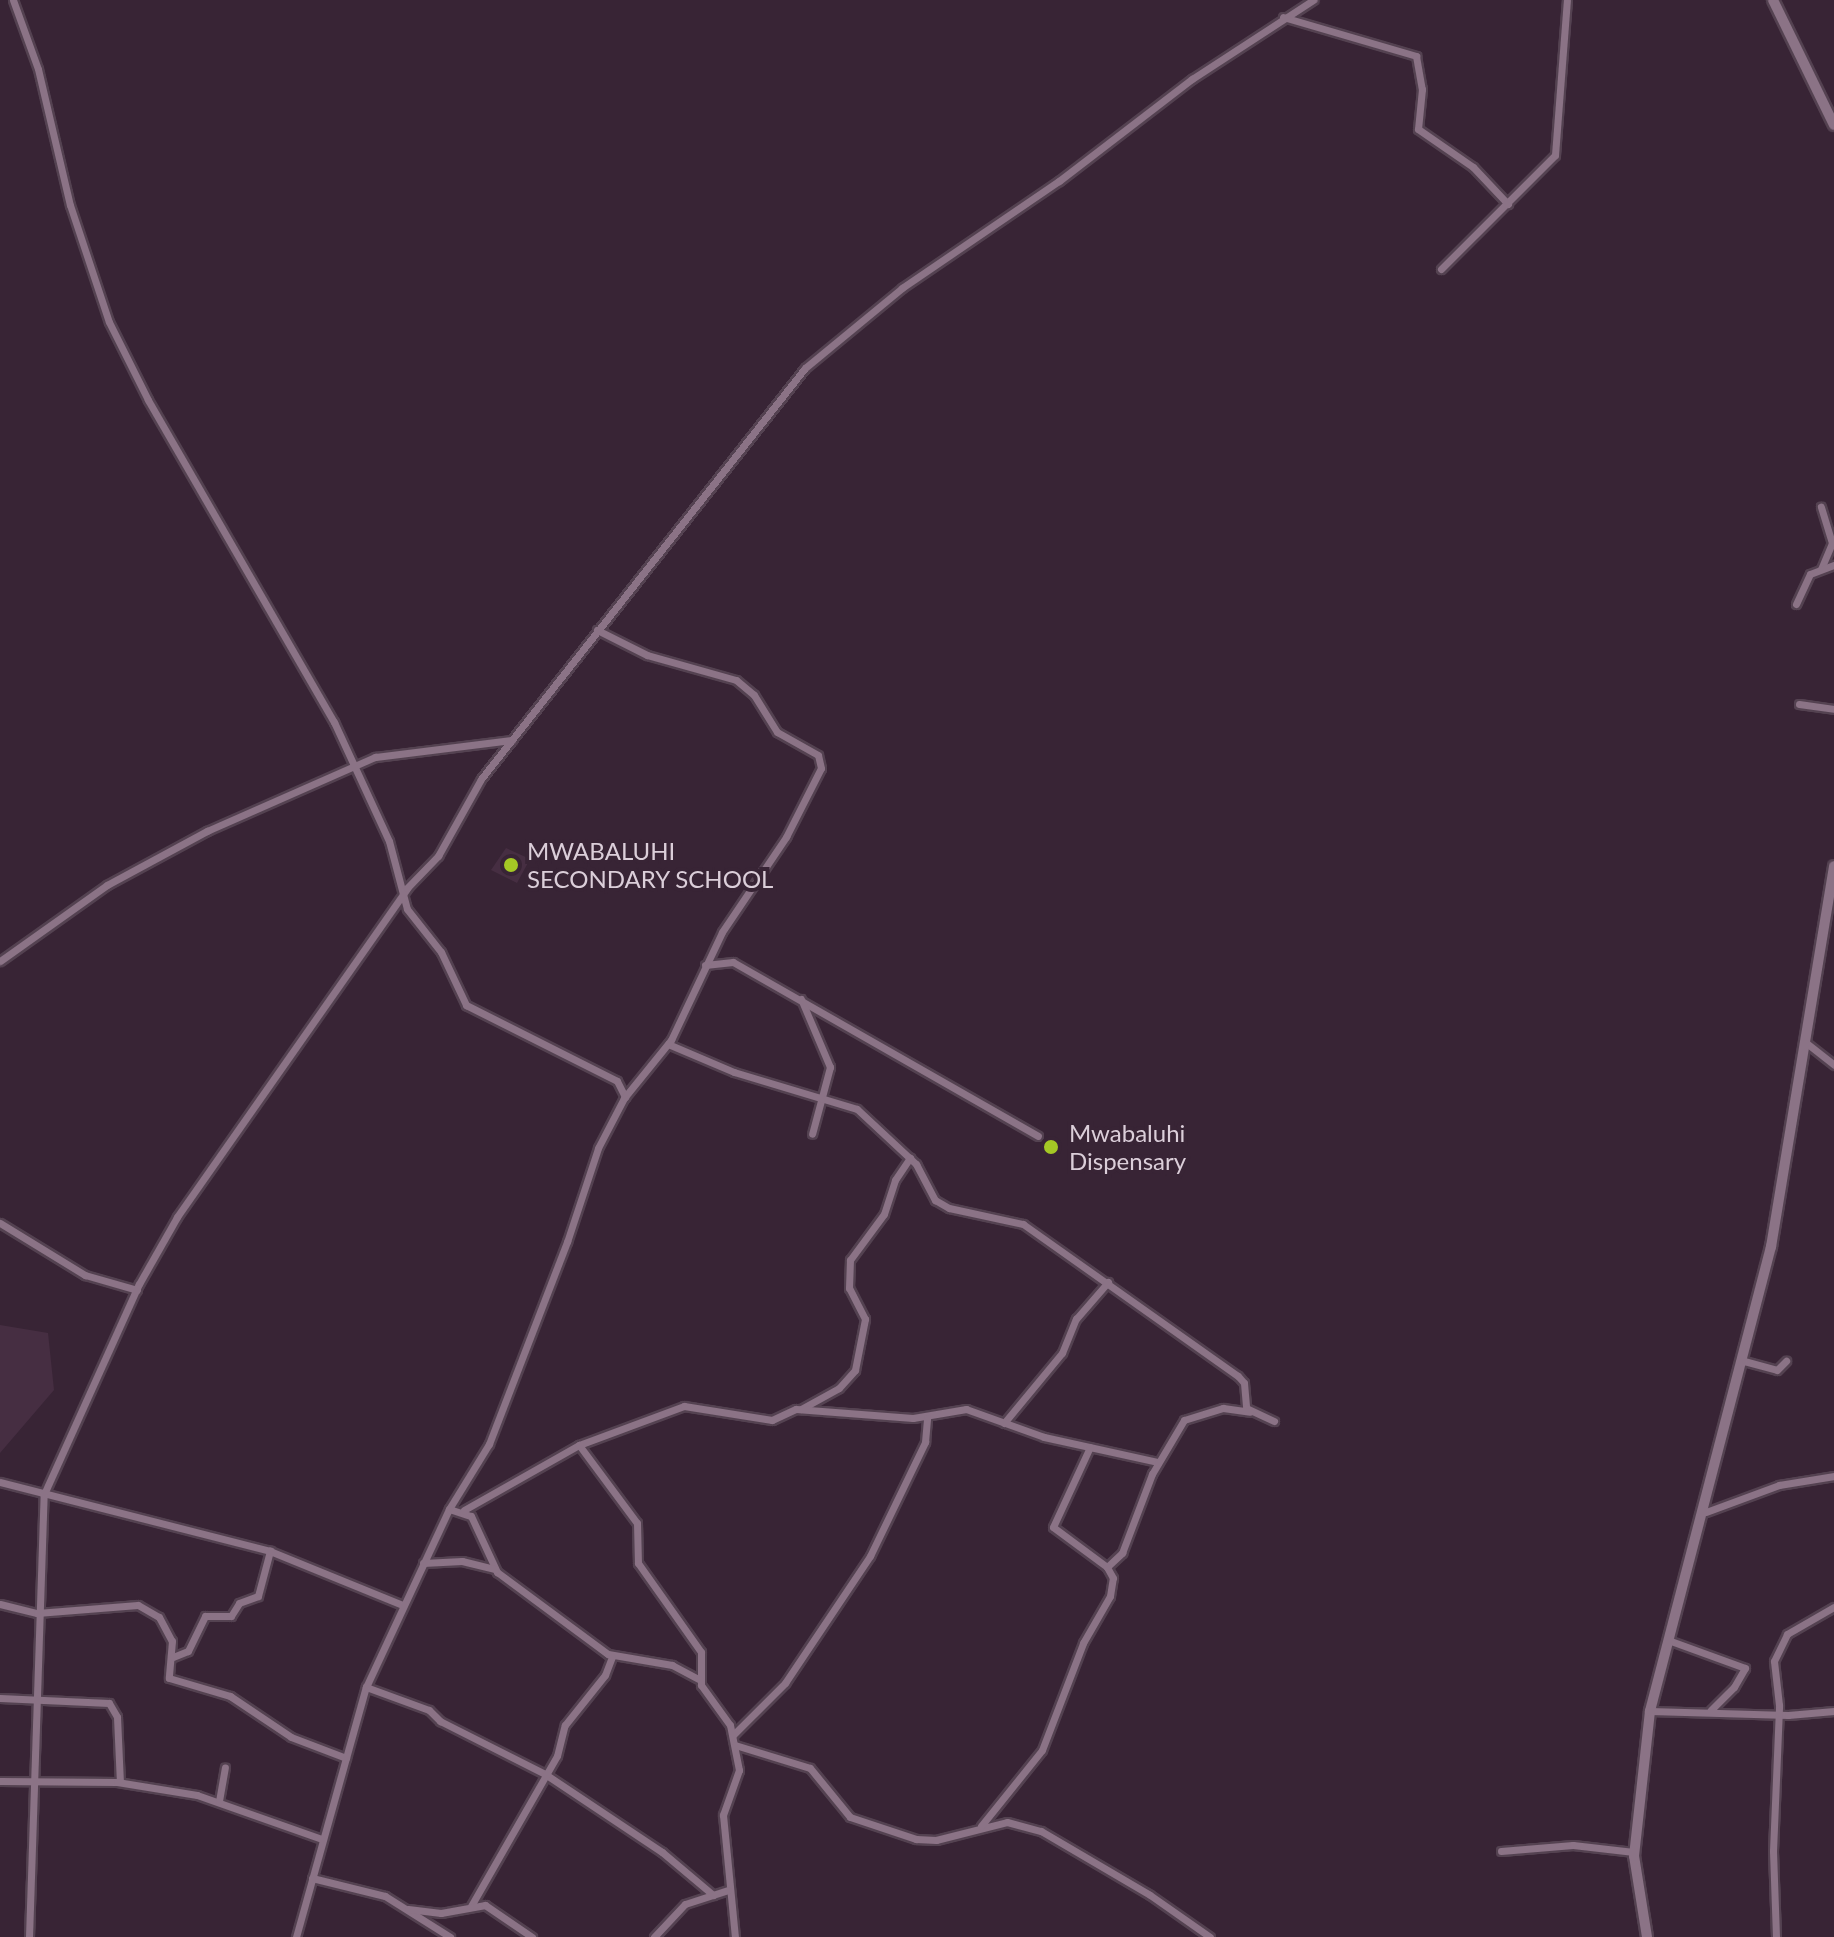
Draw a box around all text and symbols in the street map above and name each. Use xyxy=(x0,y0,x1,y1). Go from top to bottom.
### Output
place label: MWABALUHI SECONDARY SCHOOL xyxy=(527,837,774,893)
marker: MWABALUHI SECONDARY SCHOOL xyxy=(502,856,520,874)
place label: Mwabaluhi Dispensary xyxy=(1069,1119,1186,1175)
marker: Mwabaluhi Dispensary xyxy=(1040,1136,1062,1158)

